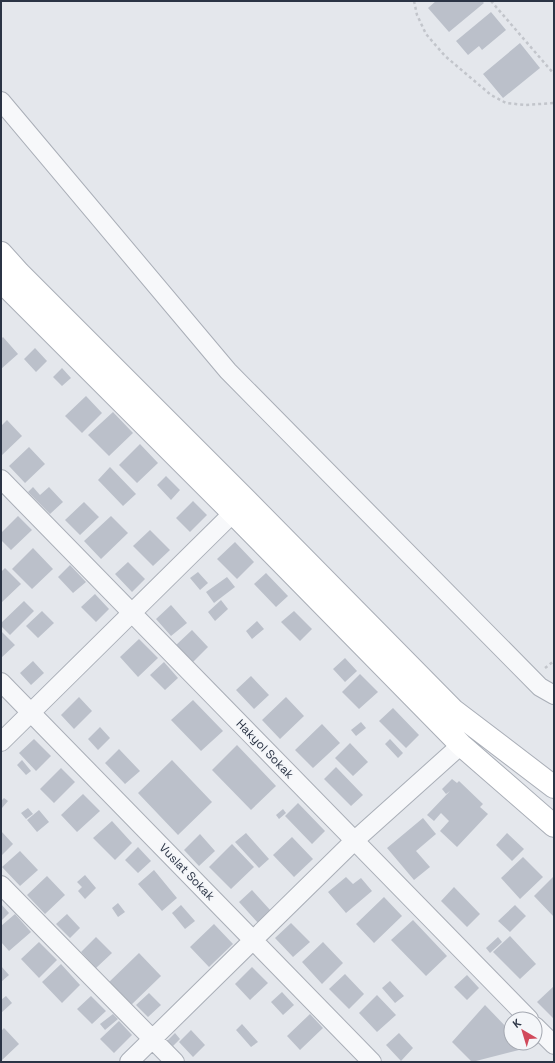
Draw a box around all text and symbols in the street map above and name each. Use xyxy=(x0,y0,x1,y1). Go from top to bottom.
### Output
street label: Hakyol Sokak xyxy=(233,716,298,782)
street label: Vuslat Sokak xyxy=(156,840,219,904)
north arrow xyxy=(503,1011,543,1051)
text: K xyxy=(510,1015,524,1031)

